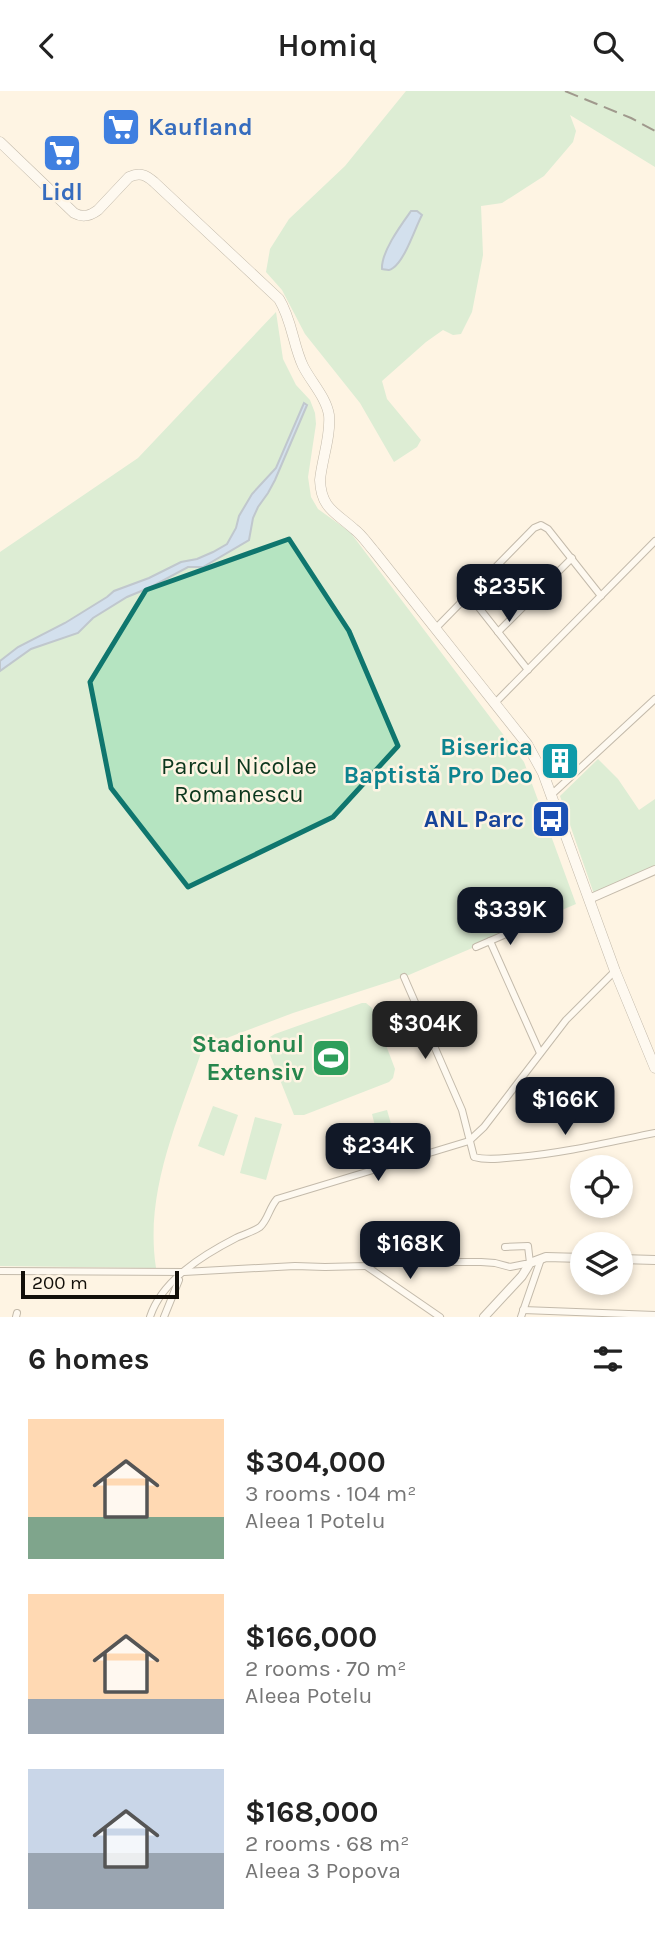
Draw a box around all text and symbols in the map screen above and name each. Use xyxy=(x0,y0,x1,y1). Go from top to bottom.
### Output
icon: back xyxy=(28,27,66,65)
text: Homiq xyxy=(278,27,377,64)
icon: search xyxy=(589,27,627,65)
supermarket icon: Kaufland xyxy=(100,106,142,148)
place label: Kaufland xyxy=(148,113,253,141)
supermarket icon: Lidl xyxy=(41,132,83,174)
place label: Lidl xyxy=(41,178,83,206)
pin: $235K xyxy=(460,565,558,624)
text: $235K xyxy=(473,573,545,600)
place label: Biserica Baptistă Pro Deo xyxy=(343,733,533,789)
building icon: Biserica Baptistă Pro Deo xyxy=(539,740,581,782)
park label: Parcul Nicolae Romanescu xyxy=(161,752,317,808)
bus stop icon: ANL Parc xyxy=(530,798,572,840)
place label: ANL Parc xyxy=(424,805,524,833)
pin: $339K xyxy=(461,887,559,947)
text: $339K xyxy=(473,896,547,923)
pin: $304K xyxy=(376,1002,474,1061)
text: $304K xyxy=(388,1010,462,1037)
place label: Stadionul Extensiv xyxy=(192,1030,305,1086)
sports icon: Stadionul Extensiv xyxy=(310,1037,352,1079)
pin: $166K xyxy=(516,1077,614,1137)
text: $166K xyxy=(531,1086,599,1113)
pin: $234K xyxy=(329,1123,427,1183)
text: $234K xyxy=(342,1132,414,1159)
map controls xyxy=(570,1155,633,1295)
button: locate xyxy=(570,1155,633,1218)
pin: $168K xyxy=(361,1221,459,1281)
text: $168K xyxy=(376,1230,444,1257)
button: layers xyxy=(570,1232,633,1295)
scale bar xyxy=(21,1268,178,1300)
text: 200 m xyxy=(32,1272,88,1294)
icon: filters xyxy=(589,1340,627,1378)
text: 6 homes xyxy=(28,1341,150,1377)
text: $304,000 xyxy=(245,1444,386,1480)
icon: home xyxy=(84,1447,168,1531)
text: 3 rooms · 104 m² xyxy=(245,1480,416,1507)
text: Aleea 1 Potelu xyxy=(245,1507,386,1534)
text: $166,000 xyxy=(245,1619,377,1655)
icon: home xyxy=(84,1622,168,1706)
text: 2 rooms · 70 m² xyxy=(245,1655,407,1682)
text: Aleea Potelu xyxy=(245,1682,373,1709)
text: $168,000 xyxy=(245,1794,379,1830)
icon: home xyxy=(84,1797,168,1881)
text: 2 rooms · 68 m² xyxy=(245,1830,409,1857)
text: Aleea 3 Popova xyxy=(245,1857,401,1884)

